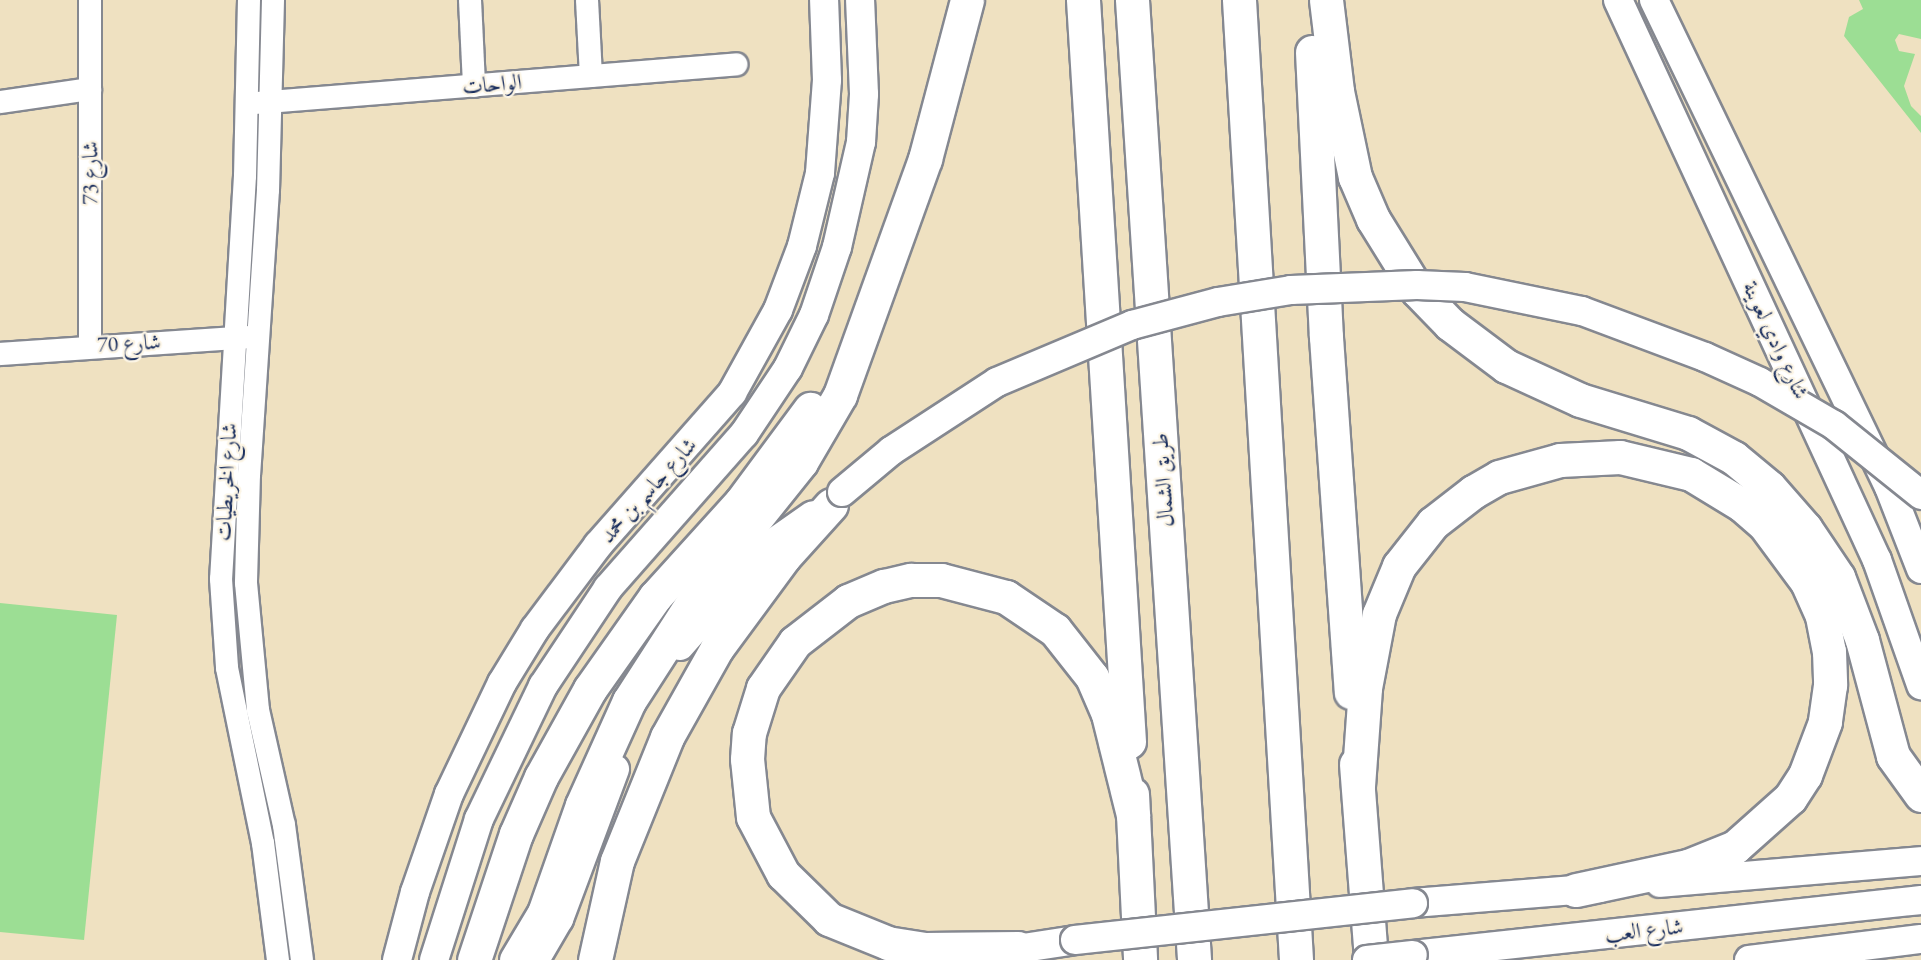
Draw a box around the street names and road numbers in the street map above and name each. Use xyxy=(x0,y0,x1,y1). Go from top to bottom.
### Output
street label: الواحات xyxy=(461,68,523,100)
street label: شارع 73 xyxy=(77,141,103,205)
street label: شارع وادي لعوينة xyxy=(1737,277,1815,403)
street label: شارع 70 xyxy=(96,328,162,358)
street label: شارع الخريطيات xyxy=(210,422,242,542)
street label: شارع جاسم بن محمد xyxy=(594,432,702,548)
street label: طريق الشمال xyxy=(1147,432,1179,528)
street label: شارع العب xyxy=(1603,913,1685,947)

